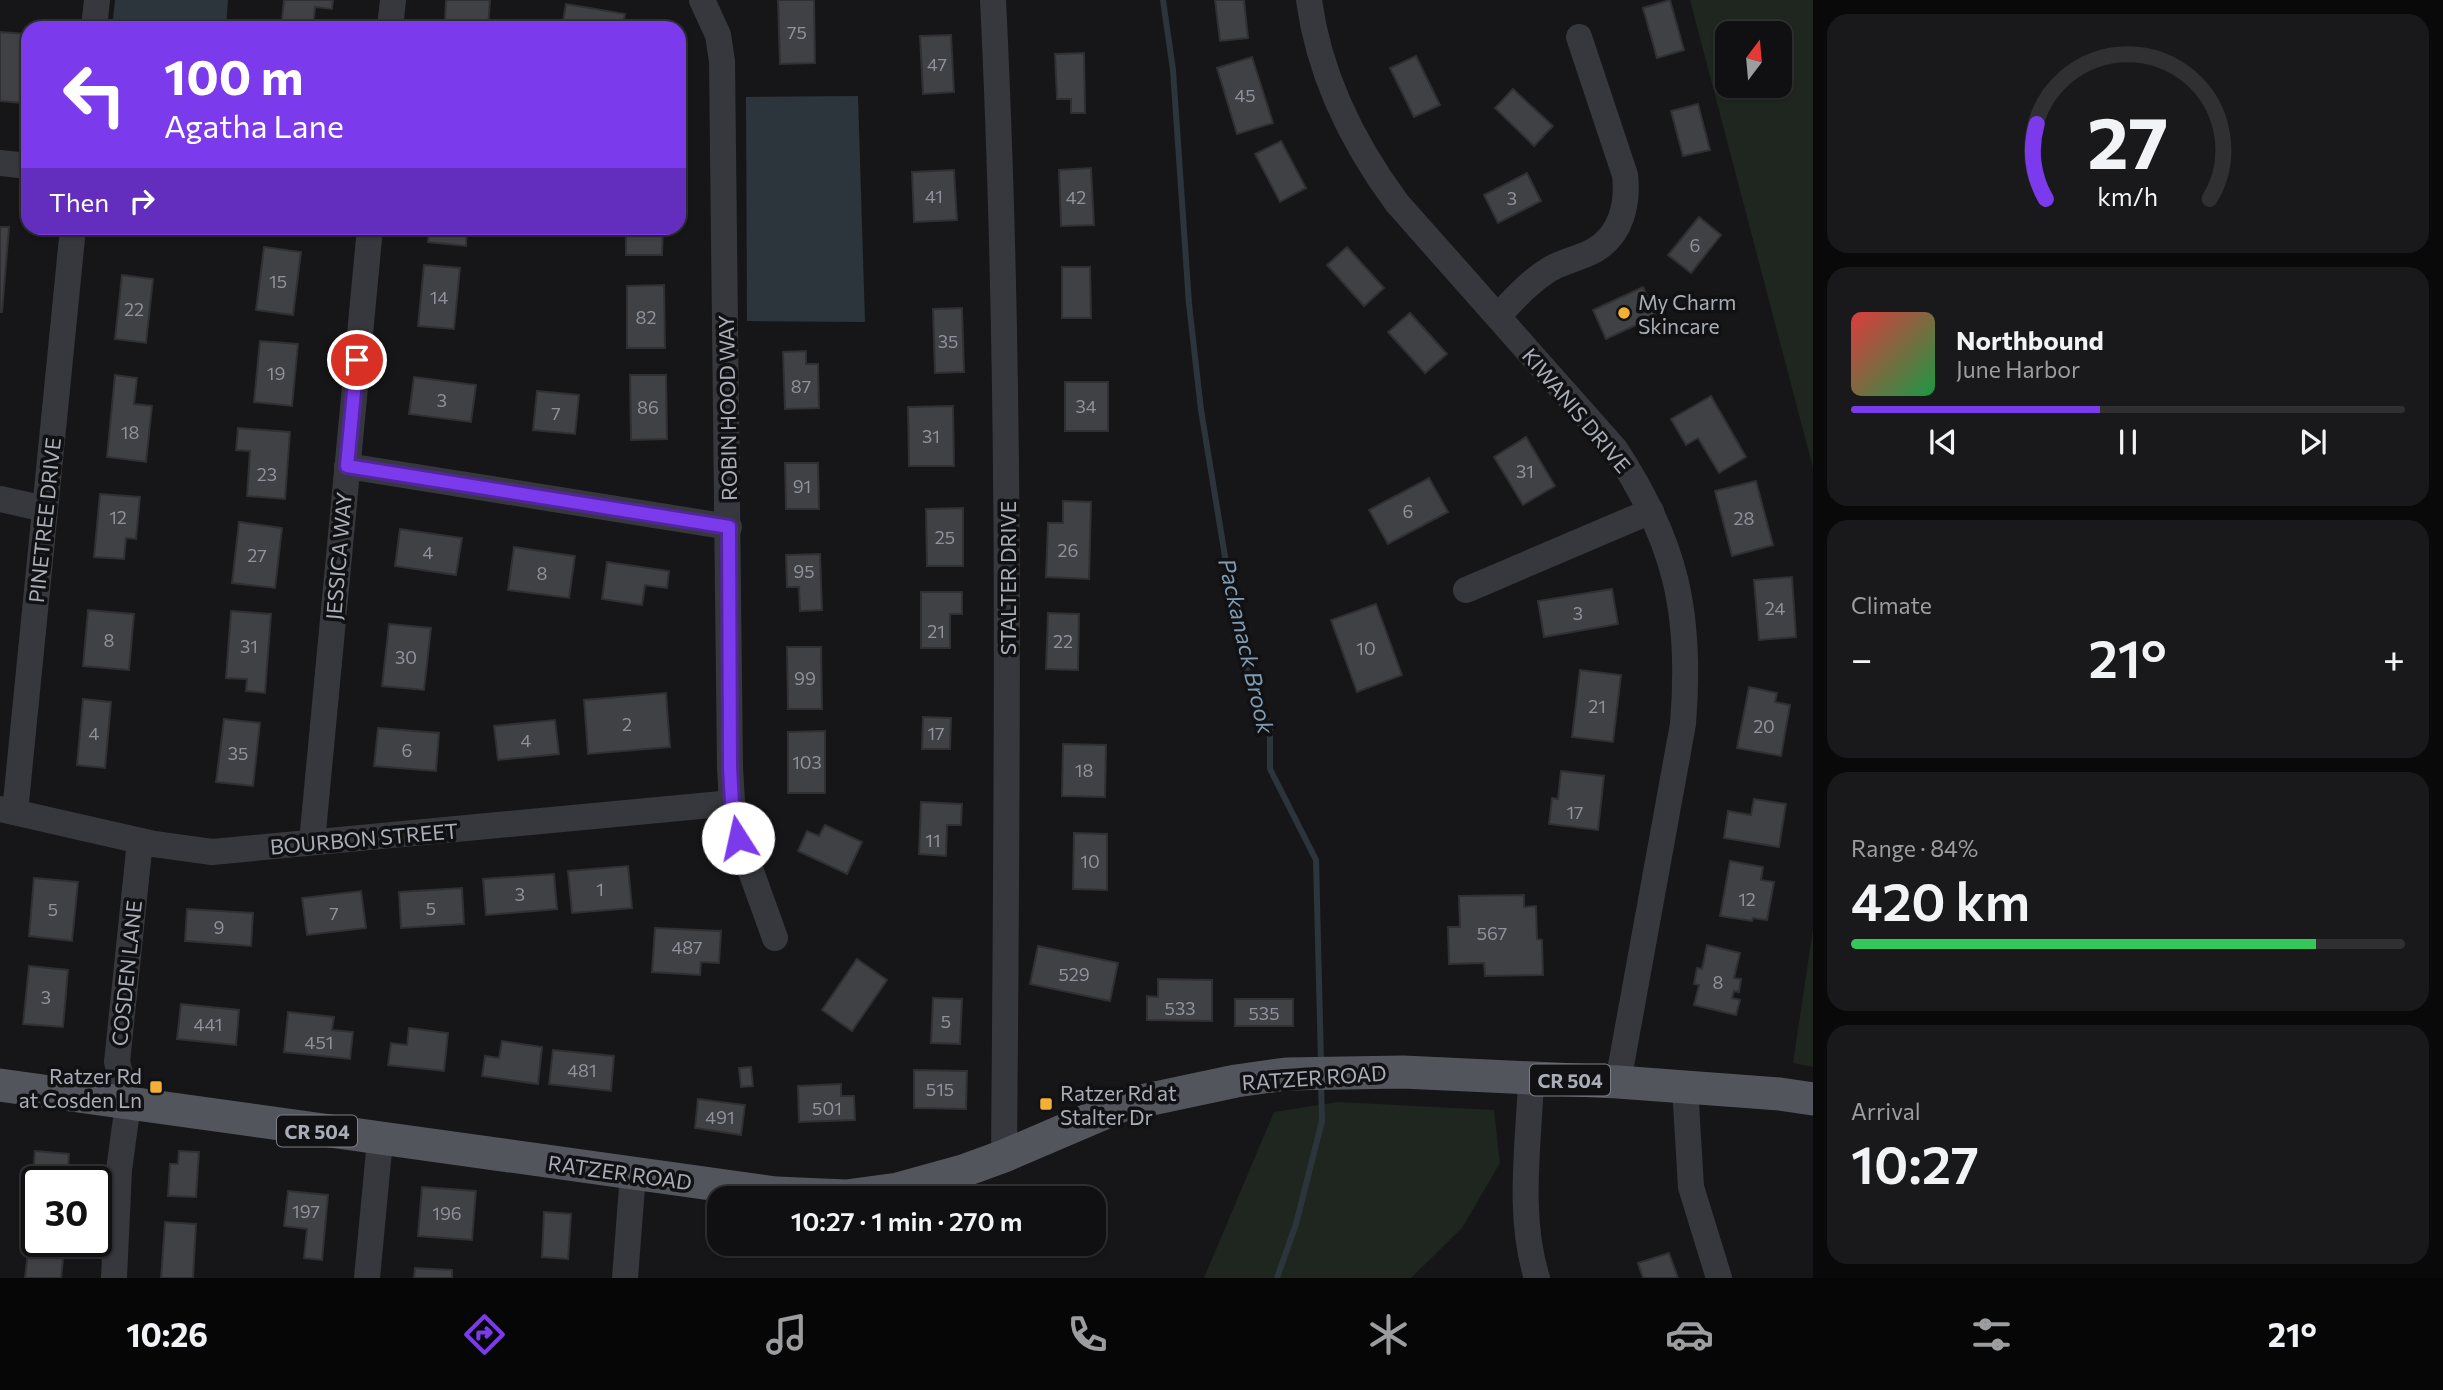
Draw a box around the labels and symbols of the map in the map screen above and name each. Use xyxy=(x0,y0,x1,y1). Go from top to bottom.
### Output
house number: 75 xyxy=(787,21,807,43)
north arrow xyxy=(1715,21,1792,98)
house number: 47 xyxy=(927,53,947,75)
house number: 45 xyxy=(1234,84,1256,106)
house number: 41 xyxy=(925,185,943,207)
house number: 42 xyxy=(1066,186,1086,208)
house number: 3 xyxy=(1507,187,1517,209)
house number: 6 xyxy=(1690,234,1700,256)
house number: 15 xyxy=(269,270,287,292)
house number: 14 xyxy=(430,286,448,308)
place label: My Charm Skincare xyxy=(1638,289,1736,338)
house number: 22 xyxy=(124,298,144,320)
marker: My Charm Skincare xyxy=(1616,305,1632,321)
house number: 82 xyxy=(636,306,656,328)
street label: ROBIN HOOD WAY xyxy=(713,315,741,501)
pin xyxy=(327,330,387,390)
house number: 35 xyxy=(938,330,958,352)
street label: KIWANIS DRIVE xyxy=(1518,343,1636,477)
house number: 19 xyxy=(267,362,285,384)
house number: 87 xyxy=(791,375,811,397)
house number: 3 xyxy=(437,389,447,411)
house number: 34 xyxy=(1075,395,1097,417)
house number: 86 xyxy=(637,396,659,418)
house number: 7 xyxy=(551,402,561,424)
house number: 18 xyxy=(121,421,139,443)
house number: 31 xyxy=(922,425,940,447)
street label: PINETREE DRIVE xyxy=(23,436,65,604)
house number: 31 xyxy=(1516,460,1534,482)
house number: 23 xyxy=(257,463,277,485)
house number: 91 xyxy=(793,475,811,497)
street label: JESSICA WAY xyxy=(320,491,356,621)
house number: 6 xyxy=(1403,500,1413,522)
street label: STALTER DRIVE xyxy=(995,501,1020,655)
house number: 12 xyxy=(109,506,127,528)
house number: 28 xyxy=(1734,507,1755,529)
house number: 25 xyxy=(935,526,955,548)
house number: 26 xyxy=(1058,539,1078,561)
house number: 4 xyxy=(423,541,434,563)
house number: 27 xyxy=(247,544,267,566)
water label: Packanack Brook xyxy=(1213,555,1281,737)
house number: 95 xyxy=(793,560,815,582)
house number: 8 xyxy=(537,562,548,584)
house number: 24 xyxy=(1765,597,1785,619)
house number: 3 xyxy=(1573,602,1583,624)
house number: 21 xyxy=(927,620,945,642)
house number: 8 xyxy=(104,629,115,651)
house number: 22 xyxy=(1053,630,1073,652)
house number: 31 xyxy=(240,635,258,657)
house number: 10 xyxy=(1356,637,1376,659)
house number: 30 xyxy=(395,646,417,668)
house number: 99 xyxy=(794,667,816,689)
house number: 21 xyxy=(1588,695,1606,717)
house number: 2 xyxy=(622,713,632,735)
house number: 20 xyxy=(1753,715,1775,737)
house number: 4 xyxy=(89,722,100,744)
house number: 17 xyxy=(927,722,945,744)
house number: 4 xyxy=(521,729,532,751)
house number: 6 xyxy=(402,739,412,761)
house number: 35 xyxy=(228,742,248,764)
house number: 103 xyxy=(792,751,822,773)
house number: 18 xyxy=(1075,759,1093,781)
position arrow xyxy=(701,801,775,875)
house number: 17 xyxy=(1566,801,1584,823)
street label: BOURBON STREET xyxy=(269,817,459,859)
house number: 11 xyxy=(925,829,941,851)
house number: 10 xyxy=(1080,850,1100,872)
house number: 1 xyxy=(596,878,604,900)
house number: 3 xyxy=(515,883,525,905)
house number: 12 xyxy=(1738,888,1756,910)
house number: 5 xyxy=(426,897,436,919)
house number: 5 xyxy=(48,898,58,920)
street label: COSDEN LANE xyxy=(106,899,146,1047)
house number: 7 xyxy=(329,902,339,924)
house number: 9 xyxy=(214,916,224,938)
house number: 567 xyxy=(1477,922,1507,944)
house number: 487 xyxy=(671,936,703,958)
house number: 529 xyxy=(1058,963,1090,985)
house number: 8 xyxy=(1713,971,1724,993)
house number: 3 xyxy=(41,986,51,1008)
house number: 533 xyxy=(1165,997,1195,1019)
house number: 535 xyxy=(1249,1002,1279,1024)
house number: 5 xyxy=(941,1010,951,1032)
house number: 441 xyxy=(194,1013,222,1035)
house number: 451 xyxy=(305,1031,333,1053)
house number: 481 xyxy=(567,1059,597,1081)
street label: RATZER ROAD xyxy=(1241,1059,1387,1095)
place label: Ratzer Rd at Cosden Ln xyxy=(19,1063,142,1112)
road number: CR 504 xyxy=(1530,1064,1610,1096)
house number: 515 xyxy=(926,1078,954,1100)
marker: Ratzer Rd at Cosden Ln xyxy=(148,1079,164,1095)
place label: Ratzer Rd at Stalter Dr xyxy=(1060,1080,1177,1129)
marker: Ratzer Rd at Stalter Dr xyxy=(1038,1096,1054,1112)
house number: 501 xyxy=(812,1097,842,1119)
house number: 491 xyxy=(705,1106,735,1128)
road number: CR 504 xyxy=(277,1116,357,1147)
street label: RATZER ROAD xyxy=(546,1150,694,1194)
speed limit sign: 30 xyxy=(21,1166,112,1257)
house number: 197 xyxy=(292,1200,320,1222)
house number: 196 xyxy=(432,1202,462,1224)

